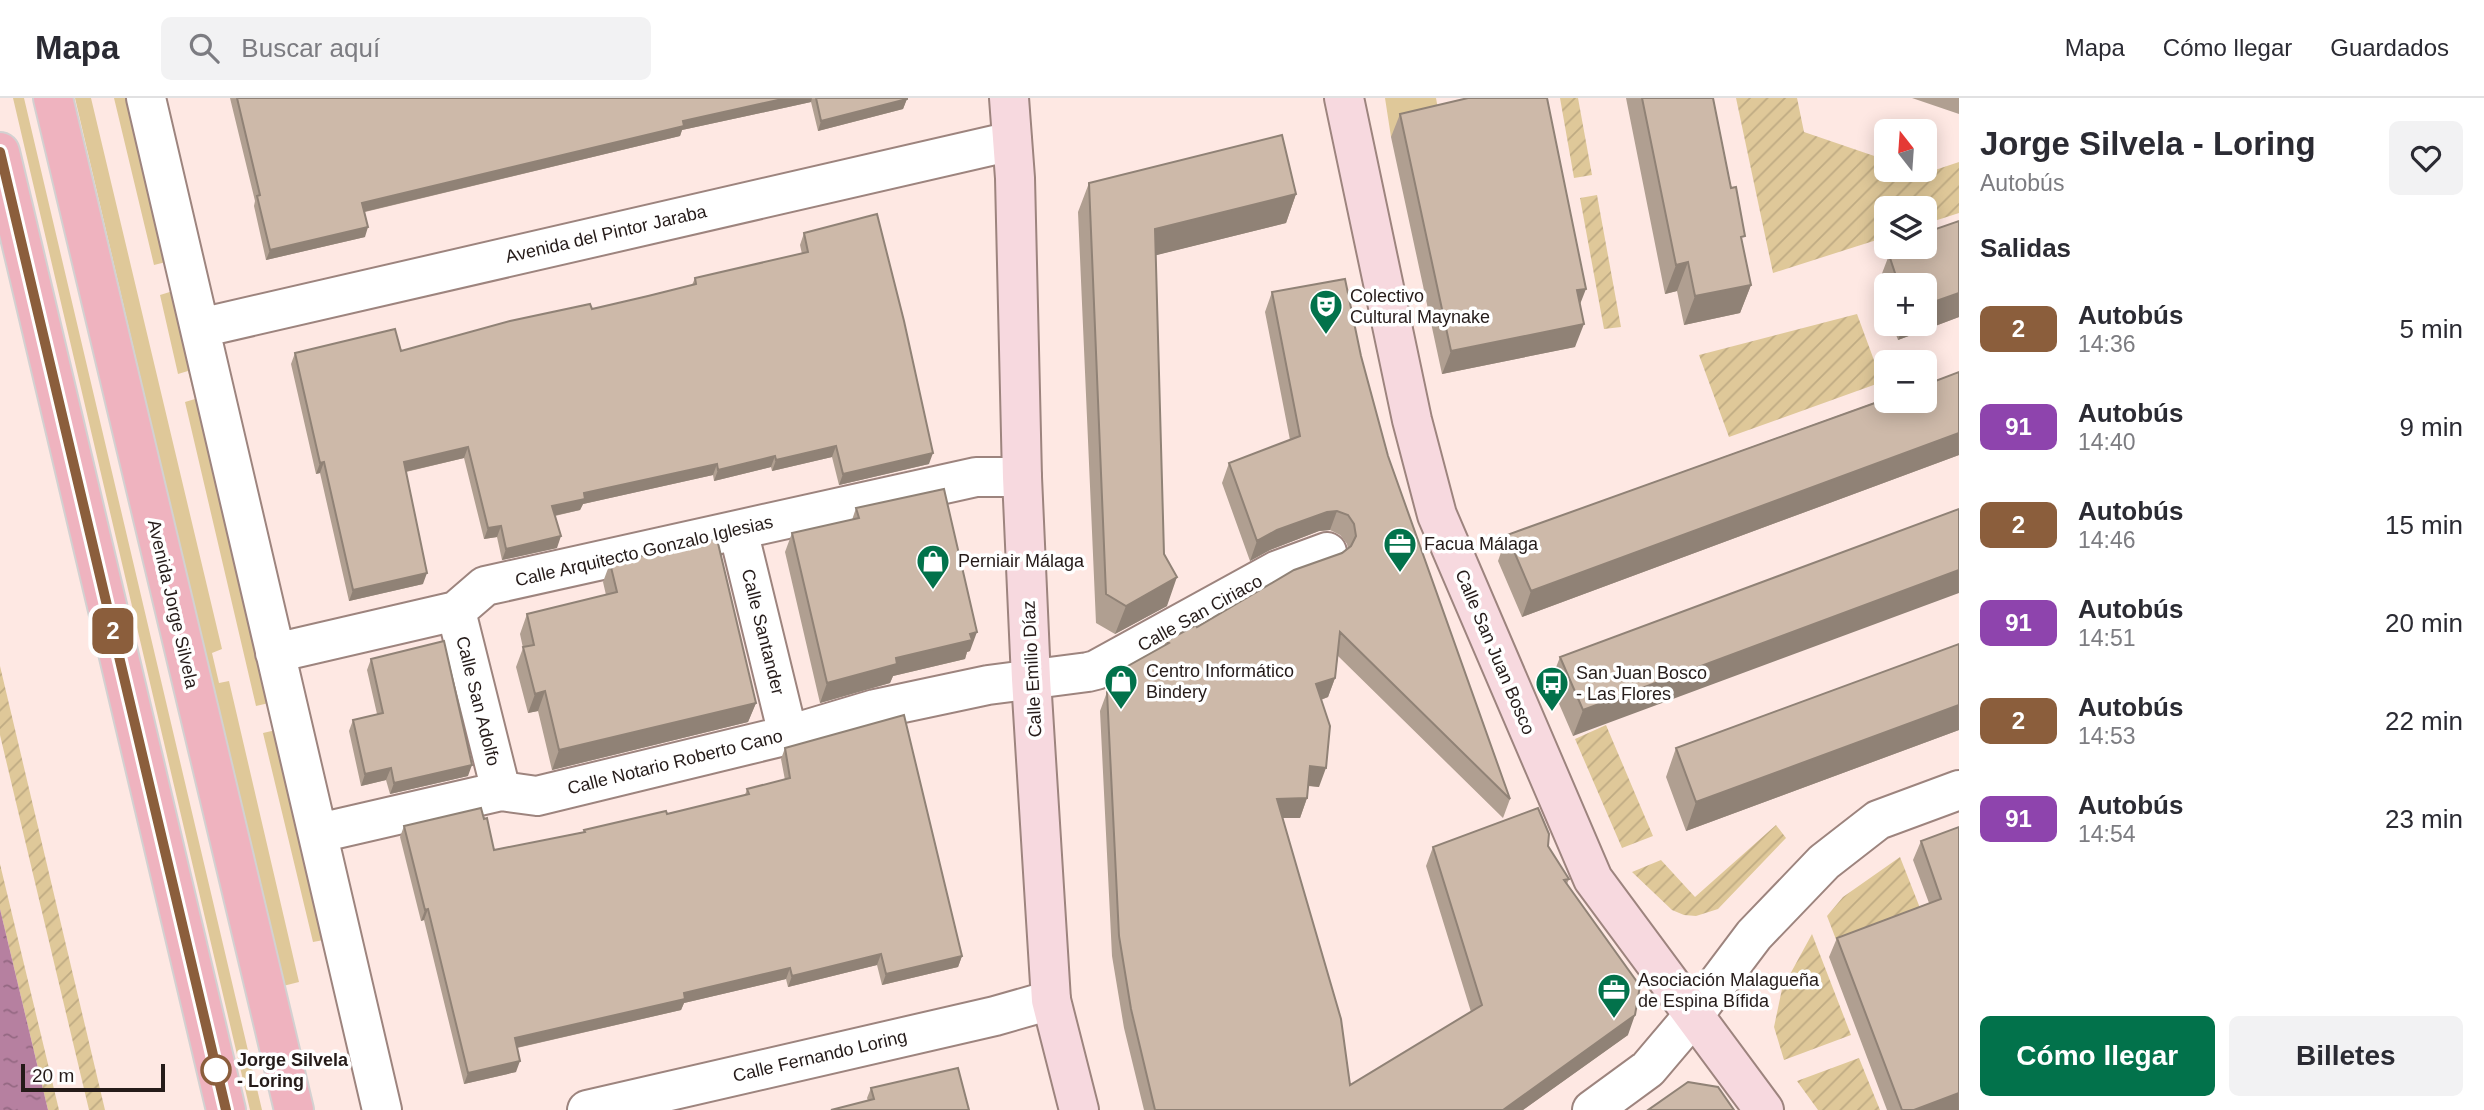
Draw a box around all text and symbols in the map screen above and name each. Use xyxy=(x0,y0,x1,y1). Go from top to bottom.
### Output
search box xyxy=(161,17,651,80)
text: Mapa xyxy=(35,29,119,66)
icon: search xyxy=(185,29,223,67)
text: Buscar aquí xyxy=(241,33,380,63)
text: Mapa xyxy=(2065,34,2125,61)
text: Cómo llegar xyxy=(2163,34,2292,61)
text: Guardados xyxy=(2330,34,2449,61)
north arrow xyxy=(1874,119,1937,182)
map controls xyxy=(1874,119,1937,413)
button: heart xyxy=(2389,121,2463,195)
text: Jorge Silvela - Loring xyxy=(1980,125,2316,162)
text: Autobús xyxy=(1980,170,2064,196)
button: layers xyxy=(1874,196,1937,259)
street label: Avenida del Pintor Jaraba xyxy=(503,201,709,267)
text: Salidas xyxy=(1980,233,2071,263)
button: + xyxy=(1874,273,1937,336)
place label: Colectivo Cultural Maynake xyxy=(1350,286,1490,327)
theatre icon: Colectivo Cultural Maynake xyxy=(1307,287,1345,336)
text: Autobús xyxy=(2078,300,2183,330)
text: 5 min xyxy=(2399,314,2463,344)
text: 2 xyxy=(2012,315,2025,342)
text: 14:36 xyxy=(2078,331,2136,357)
button: − xyxy=(1874,350,1937,413)
text: Autobús xyxy=(2078,398,2183,428)
text: 9 min xyxy=(2399,412,2463,442)
text: 91 xyxy=(2005,413,2032,440)
text: 14:40 xyxy=(2078,429,2136,455)
text: Autobús xyxy=(2078,496,2183,526)
text: 15 min xyxy=(2385,510,2463,540)
text: 2 xyxy=(2012,511,2025,538)
street label: Calle Arquitecto Gonzalo Iglesias xyxy=(513,512,775,590)
street label: Avenida Jorge Silvela xyxy=(144,518,202,691)
office icon: Facua Málaga xyxy=(1381,525,1419,574)
text: 14:46 xyxy=(2078,527,2136,553)
place label: Facua Málaga xyxy=(1424,534,1539,554)
shop icon: Perniair Málaga xyxy=(914,542,952,591)
place label: Perniair Málaga xyxy=(958,551,1085,571)
street label: Calle Santander xyxy=(738,567,788,697)
street label: Calle San Juan Bosco xyxy=(1451,567,1539,737)
street label: Calle San Ciriaco xyxy=(1134,571,1266,655)
text: Autobús xyxy=(2078,594,2183,624)
street label: Calle Emilio Díaz xyxy=(1018,600,1046,738)
line badge: 2 xyxy=(90,608,136,654)
text: 20 min xyxy=(2385,608,2463,638)
text: 91 xyxy=(2005,609,2032,636)
text: 2 xyxy=(106,617,120,644)
text: 14:51 xyxy=(2078,625,2136,651)
street label: Calle San Adolfo xyxy=(452,634,504,768)
place label: Centro Informático Bindery xyxy=(1146,661,1294,702)
shop icon: Centro Informático Bindery xyxy=(1102,662,1140,711)
place label: San Juan Bosco - Las Flores xyxy=(1576,663,1707,704)
bus stop icon: San Juan Bosco - Las Flores xyxy=(1533,664,1571,713)
text: Autobús xyxy=(2078,692,2183,722)
text: 22 min xyxy=(2385,706,2463,736)
text: 2 xyxy=(2012,707,2025,734)
text: 14:53 xyxy=(2078,723,2136,749)
street label: Calle Notario Roberto Cano xyxy=(565,726,785,798)
text: Autobús xyxy=(2078,790,2183,820)
text: 23 min xyxy=(2385,804,2463,834)
text: 91 xyxy=(2005,805,2032,832)
text: 14:54 xyxy=(2078,821,2136,847)
place label: Asociación Malagueña de Espina Bífida xyxy=(1638,970,1820,1011)
office icon: Asociación Malagueña de Espina Bífida xyxy=(1595,971,1633,1020)
button: Cómo llegar xyxy=(1980,1016,2215,1096)
button: Billetes xyxy=(2229,1016,2463,1096)
street label: Calle Fernando Loring xyxy=(731,1026,909,1086)
place label: Jorge Silvela - Loring xyxy=(237,1050,349,1091)
marker: Jorge Silvela - Loring xyxy=(201,1055,231,1085)
scale bar xyxy=(21,1061,164,1093)
text: 20 m xyxy=(32,1065,74,1086)

